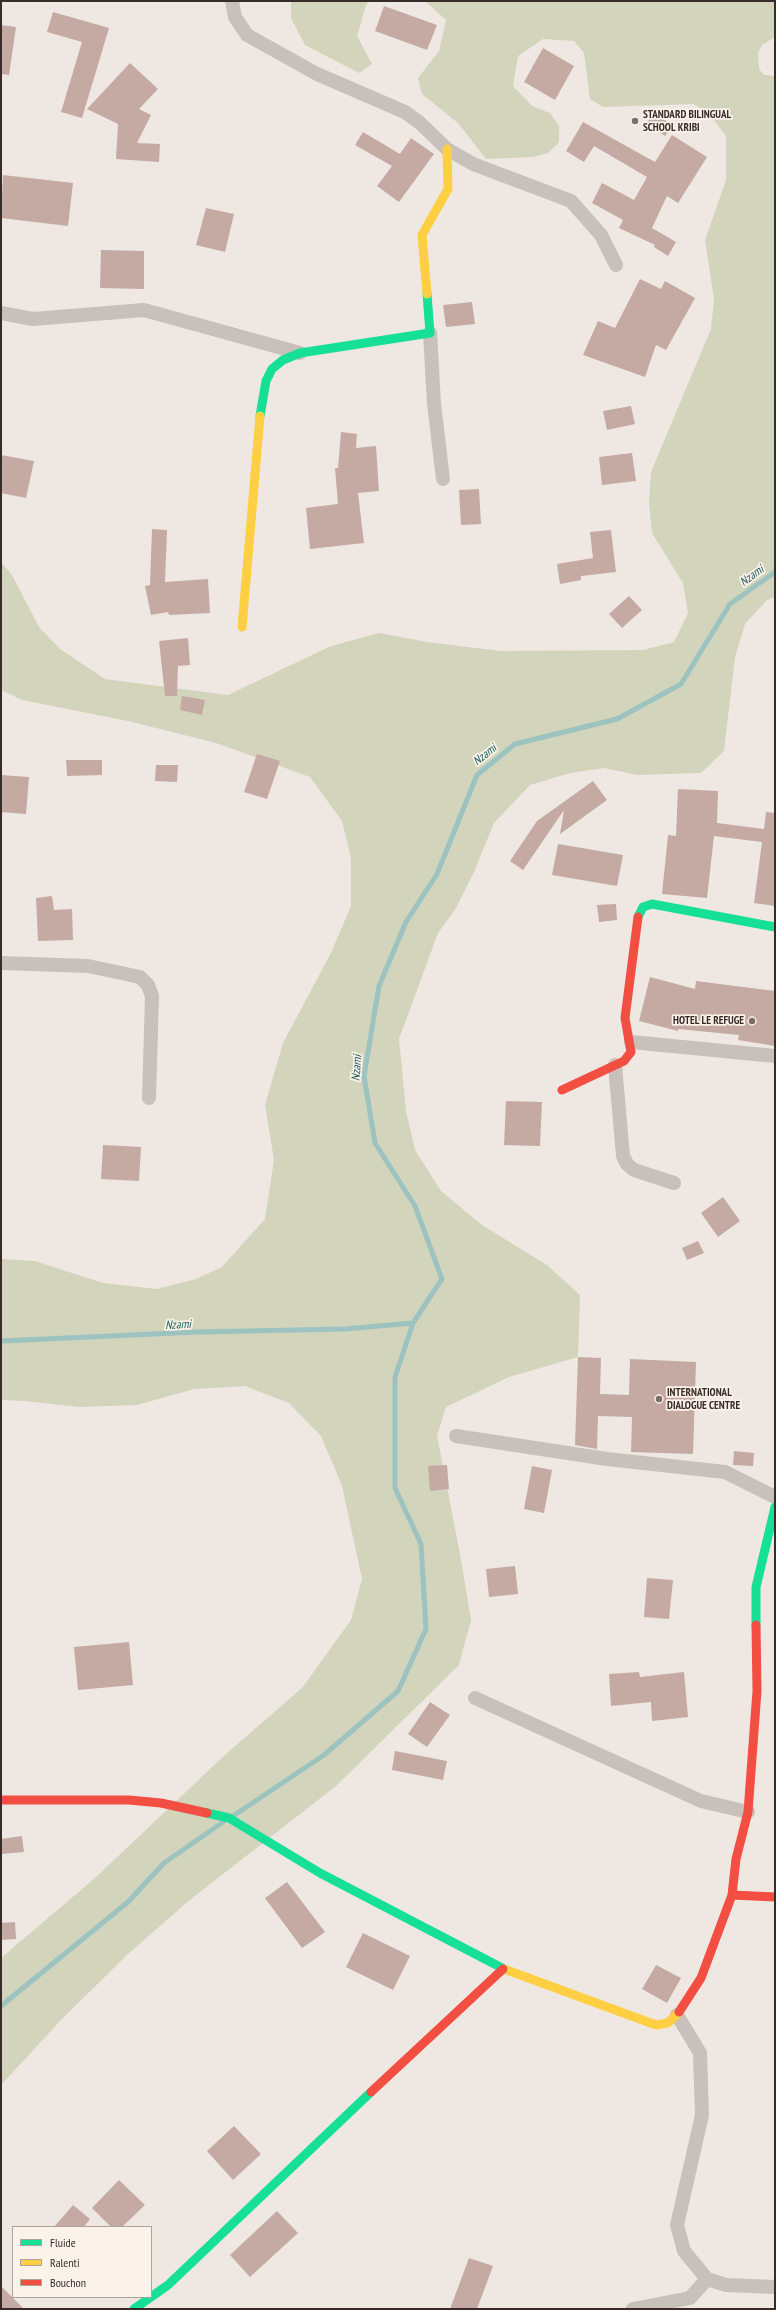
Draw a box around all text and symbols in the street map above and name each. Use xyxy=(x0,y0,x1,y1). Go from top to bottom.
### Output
place label: STANDARD BILINGUAL SCHOOL KRIBI xyxy=(643,108,731,134)
marker: STANDARD BILINGUAL SCHOOL KRIBI xyxy=(630,116,640,126)
water label: Nzami xyxy=(737,563,767,589)
water label: Nzami xyxy=(470,741,500,769)
place label: HOTEL LE REFUGE xyxy=(673,1014,744,1028)
marker: HOTEL LE REFUGE xyxy=(747,1016,757,1026)
water label: Nzami xyxy=(349,1055,365,1081)
water label: Nzami xyxy=(165,1317,191,1333)
place label: INTERNATIONAL DIALOGUE CENTRE xyxy=(667,1386,740,1412)
marker: INTERNATIONAL DIALOGUE CENTRE xyxy=(654,1394,664,1404)
legend xyxy=(12,2226,152,2298)
text: Fluide xyxy=(50,2235,76,2250)
text: Ralenti xyxy=(50,2255,79,2270)
text: Bouchon xyxy=(50,2275,86,2290)

